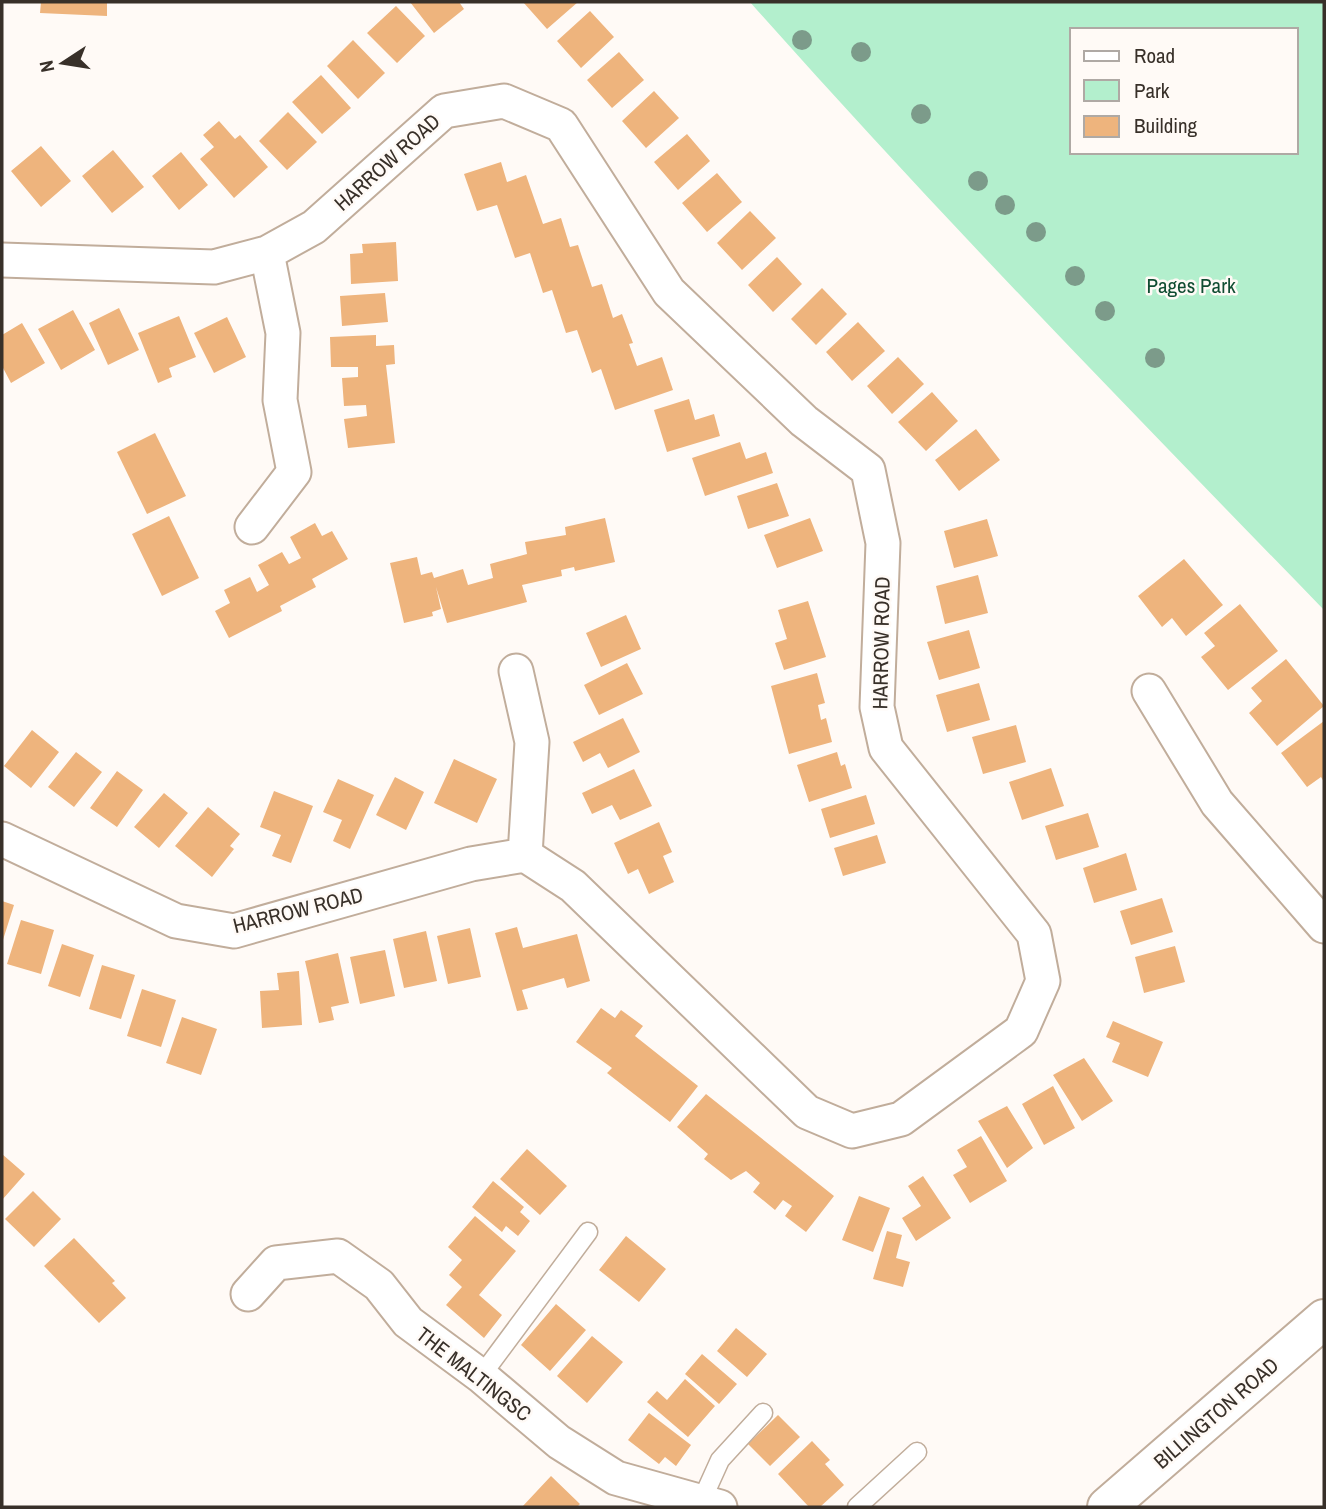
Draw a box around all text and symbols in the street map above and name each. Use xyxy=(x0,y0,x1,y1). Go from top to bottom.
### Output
north arrow xyxy=(28,28,98,98)
legend xyxy=(1070,28,1298,154)
text: Road xyxy=(1134,41,1175,70)
text: N xyxy=(32,58,60,75)
text: Park xyxy=(1134,76,1170,105)
street label: HARROW ROAD xyxy=(328,107,446,217)
text: Building xyxy=(1134,111,1198,140)
park label: Pages Park xyxy=(1146,271,1236,300)
street label: HARROW ROAD xyxy=(865,576,897,710)
street label: HARROW ROAD xyxy=(230,880,366,940)
street label: THE MALTINGSC xyxy=(411,1320,537,1428)
street label: BILLINGTON ROAD xyxy=(1147,1351,1285,1475)

